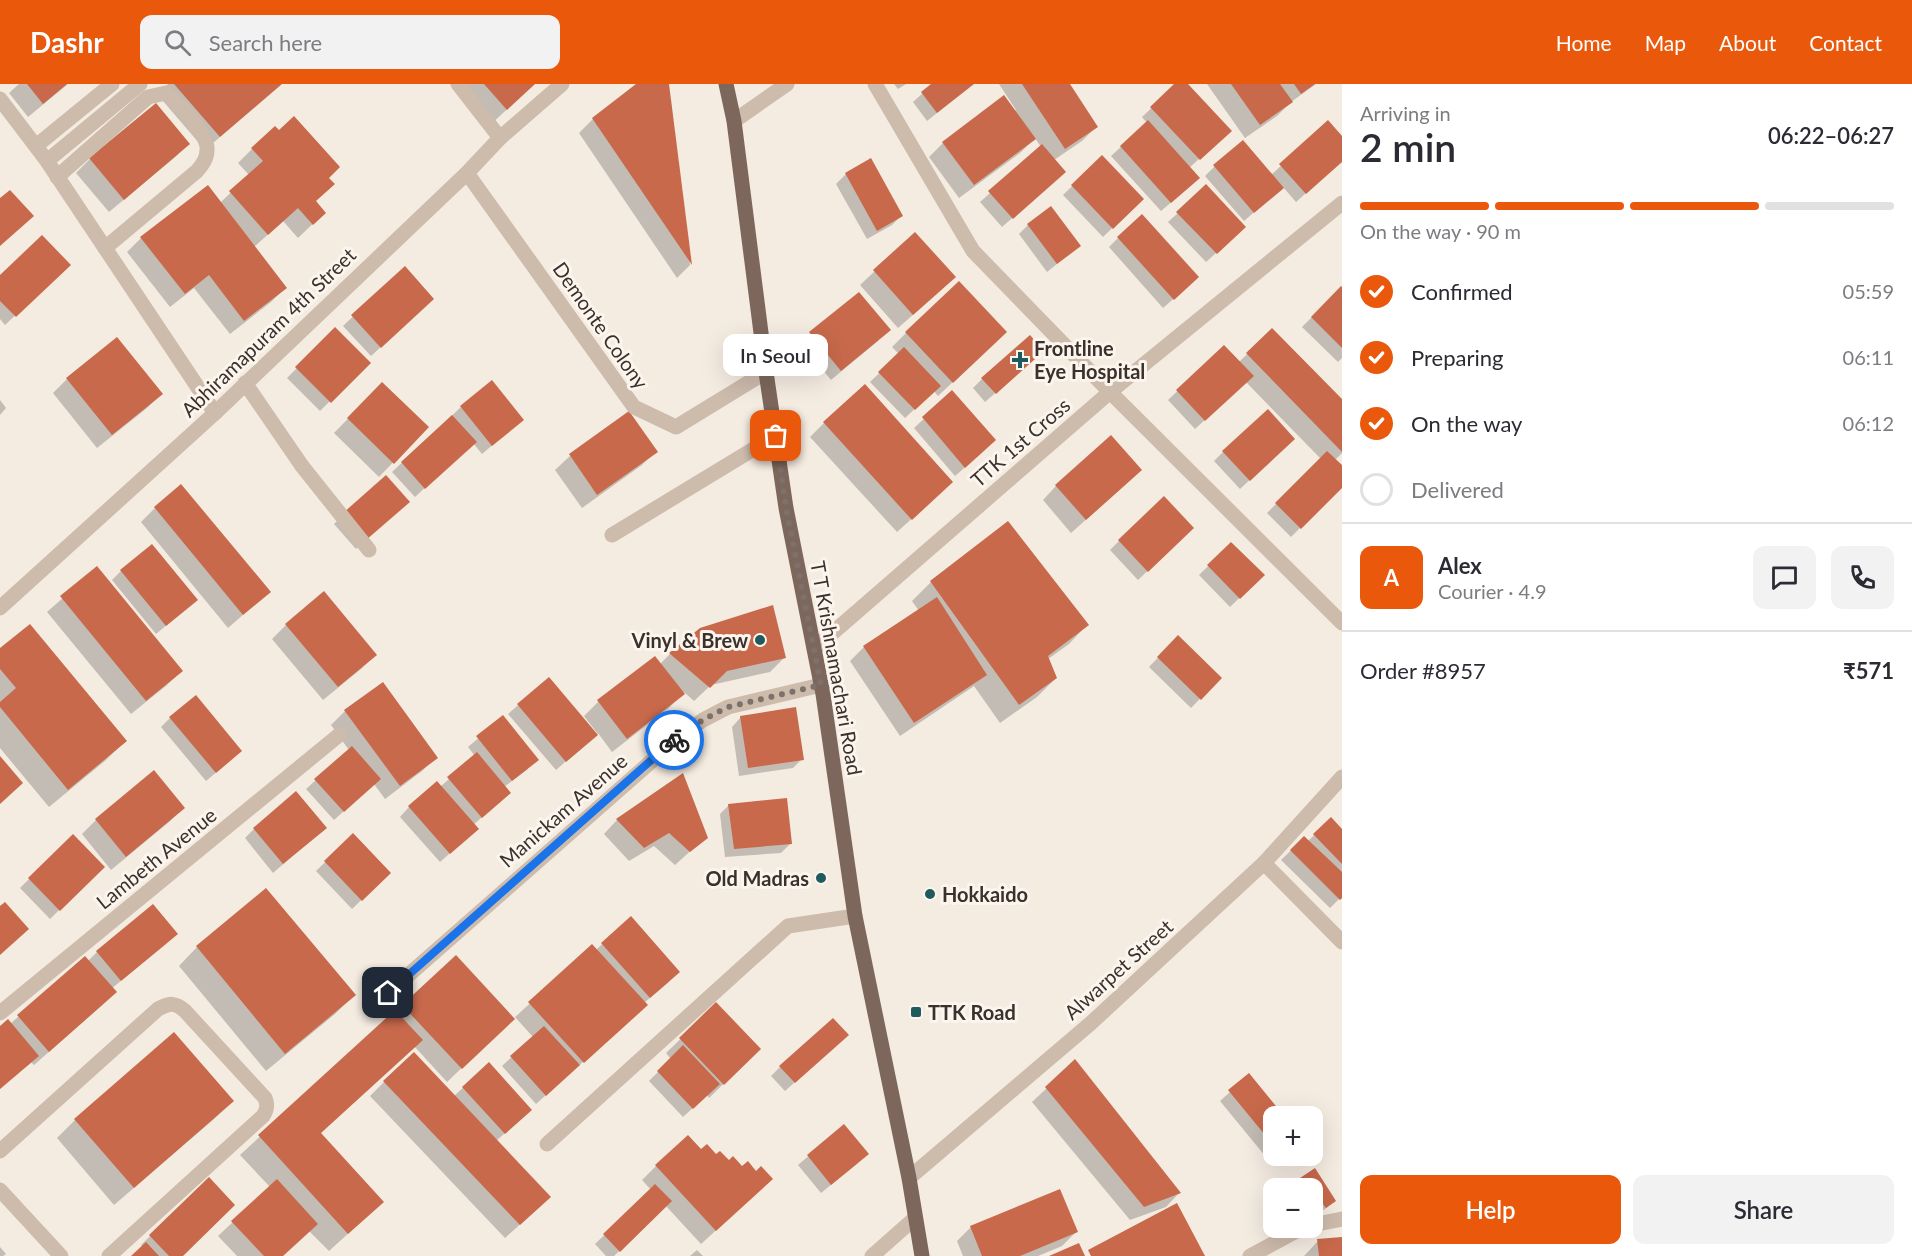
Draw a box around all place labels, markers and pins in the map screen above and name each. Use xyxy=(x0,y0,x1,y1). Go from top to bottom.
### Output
callout: In Seoul xyxy=(724,334,828,376)
place label: Frontline Eye Hospital xyxy=(1034,336,1145,383)
marker: Frontline Eye Hospital xyxy=(1011,351,1029,369)
pin xyxy=(750,410,801,461)
place label: Vinyl & Brew xyxy=(631,628,748,652)
marker: Vinyl & Brew xyxy=(753,633,767,647)
place label: Old Madras xyxy=(705,866,809,890)
marker: Old Madras xyxy=(814,871,828,885)
place label: Hokkaido xyxy=(942,882,1028,906)
marker: Hokkaido xyxy=(923,887,937,901)
pin xyxy=(362,967,413,1018)
place label: TTK Road xyxy=(928,1000,1016,1024)
marker: TTK Road xyxy=(909,1005,923,1019)

